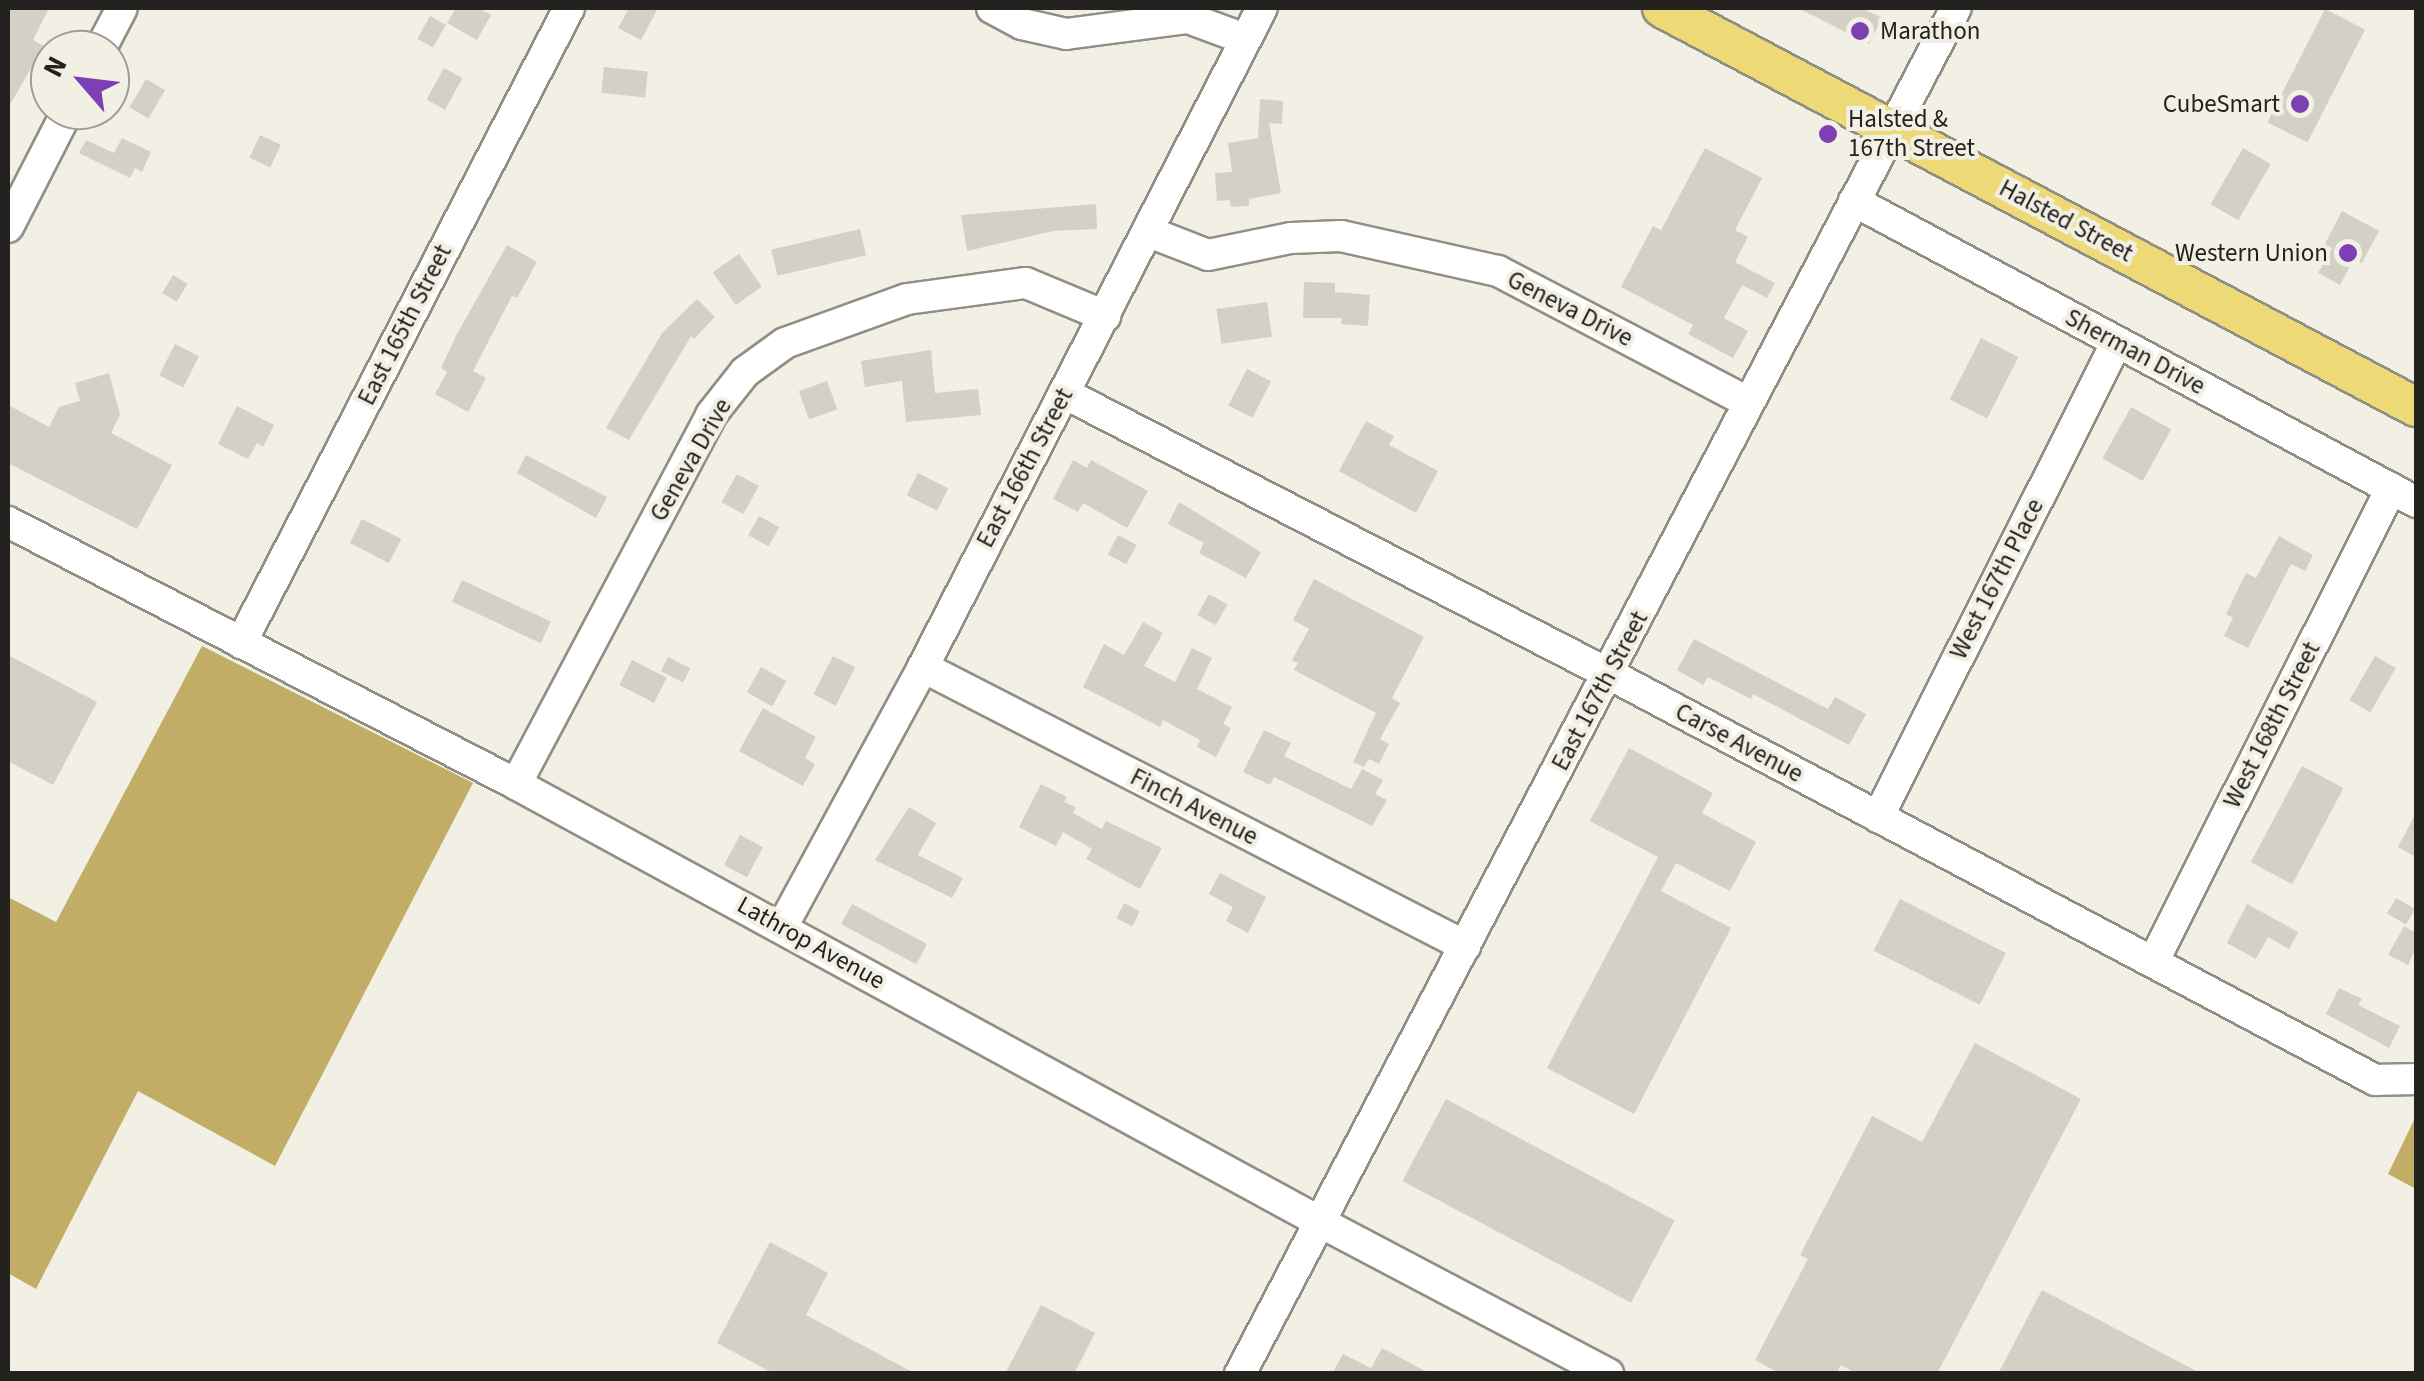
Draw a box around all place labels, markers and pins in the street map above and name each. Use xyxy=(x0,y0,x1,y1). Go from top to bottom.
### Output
place label: Marathon xyxy=(1880,16,1980,46)
marker: Marathon xyxy=(1849,20,1871,42)
place label: CubeSmart xyxy=(2163,89,2280,119)
marker: CubeSmart xyxy=(2289,93,2311,115)
place label: Halsted & 167th Street xyxy=(1848,105,1975,164)
marker: Halsted & 167th Street xyxy=(1817,123,1839,145)
place label: Western Union xyxy=(2175,238,2328,268)
marker: Western Union xyxy=(2337,242,2359,264)

